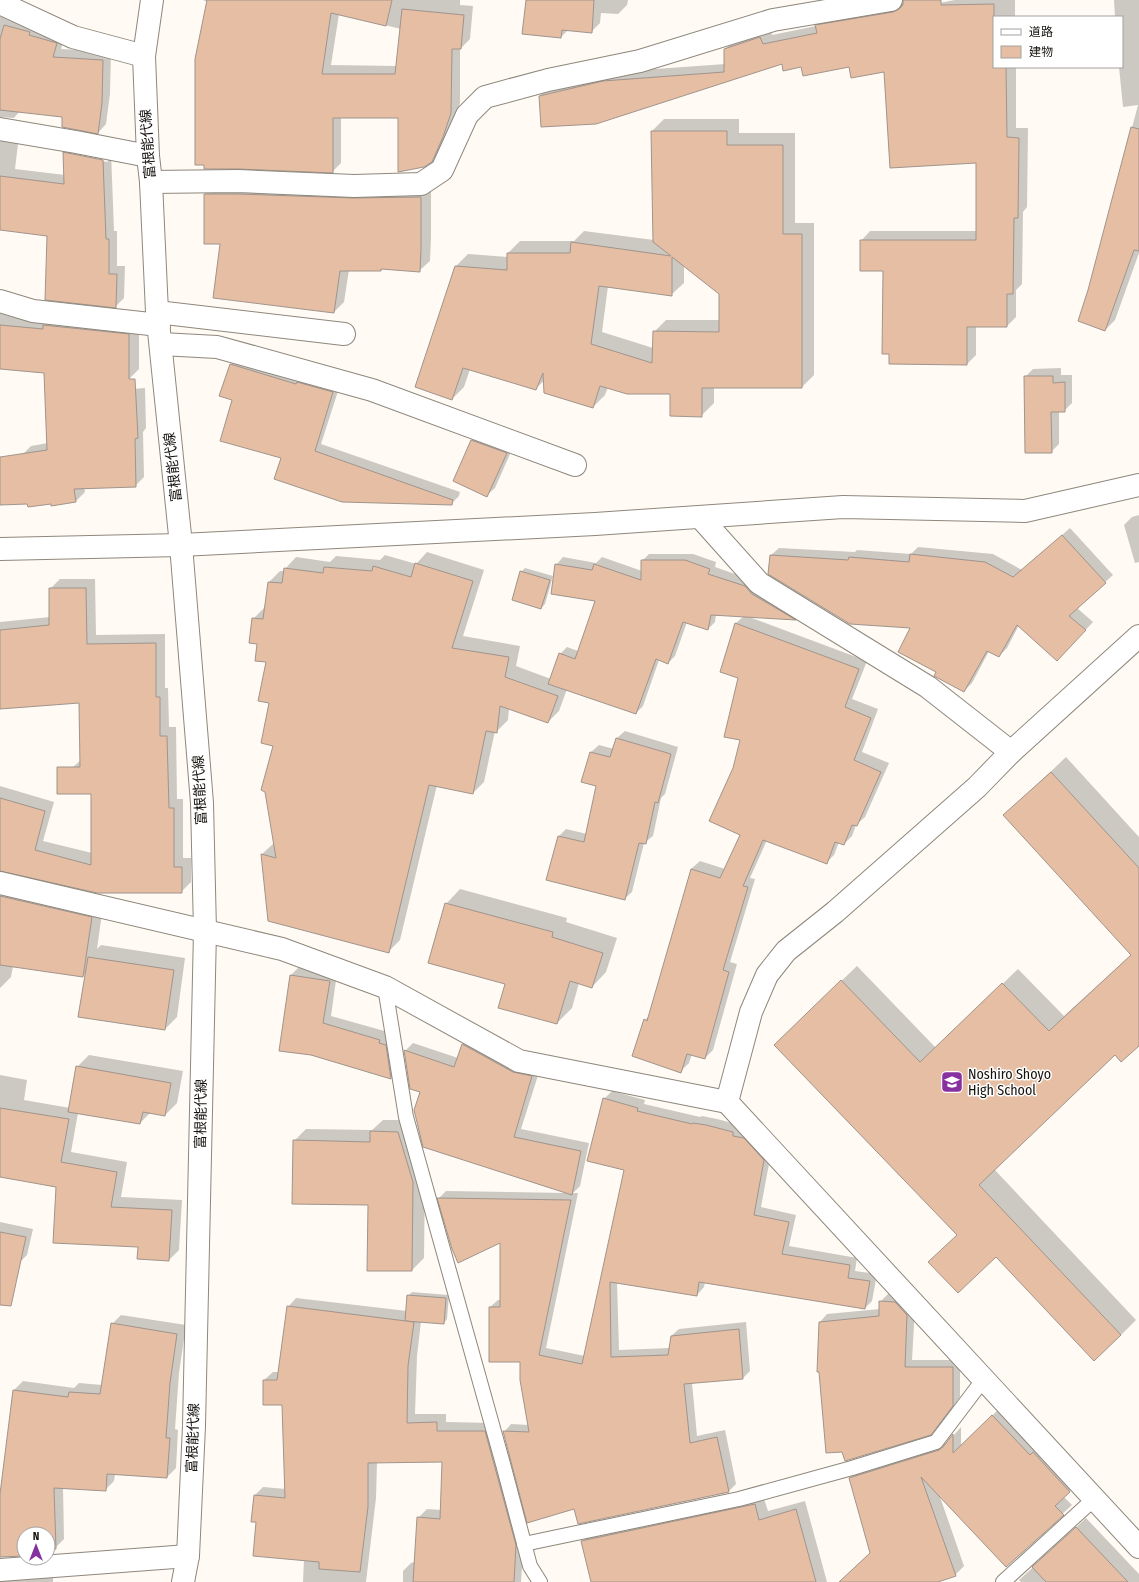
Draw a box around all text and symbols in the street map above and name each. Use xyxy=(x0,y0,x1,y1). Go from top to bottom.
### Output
legend xyxy=(993,16,1123,68)
text: 道路 xyxy=(1029,25,1053,39)
text: 建物 xyxy=(1029,45,1053,59)
street label: 富根能代線 xyxy=(137,108,159,180)
street label: 富根能代線 xyxy=(161,431,185,503)
street label: 富根能代線 xyxy=(190,755,210,825)
place label: Noshiro Shoyo High School xyxy=(968,1066,1051,1099)
school or university icon: Noshiro Shoyo High School xyxy=(939,1069,965,1095)
street label: 富根能代線 xyxy=(192,1079,210,1149)
street label: 富根能代線 xyxy=(183,1403,203,1473)
north arrow xyxy=(16,1526,56,1566)
text: N xyxy=(33,1530,39,1543)

